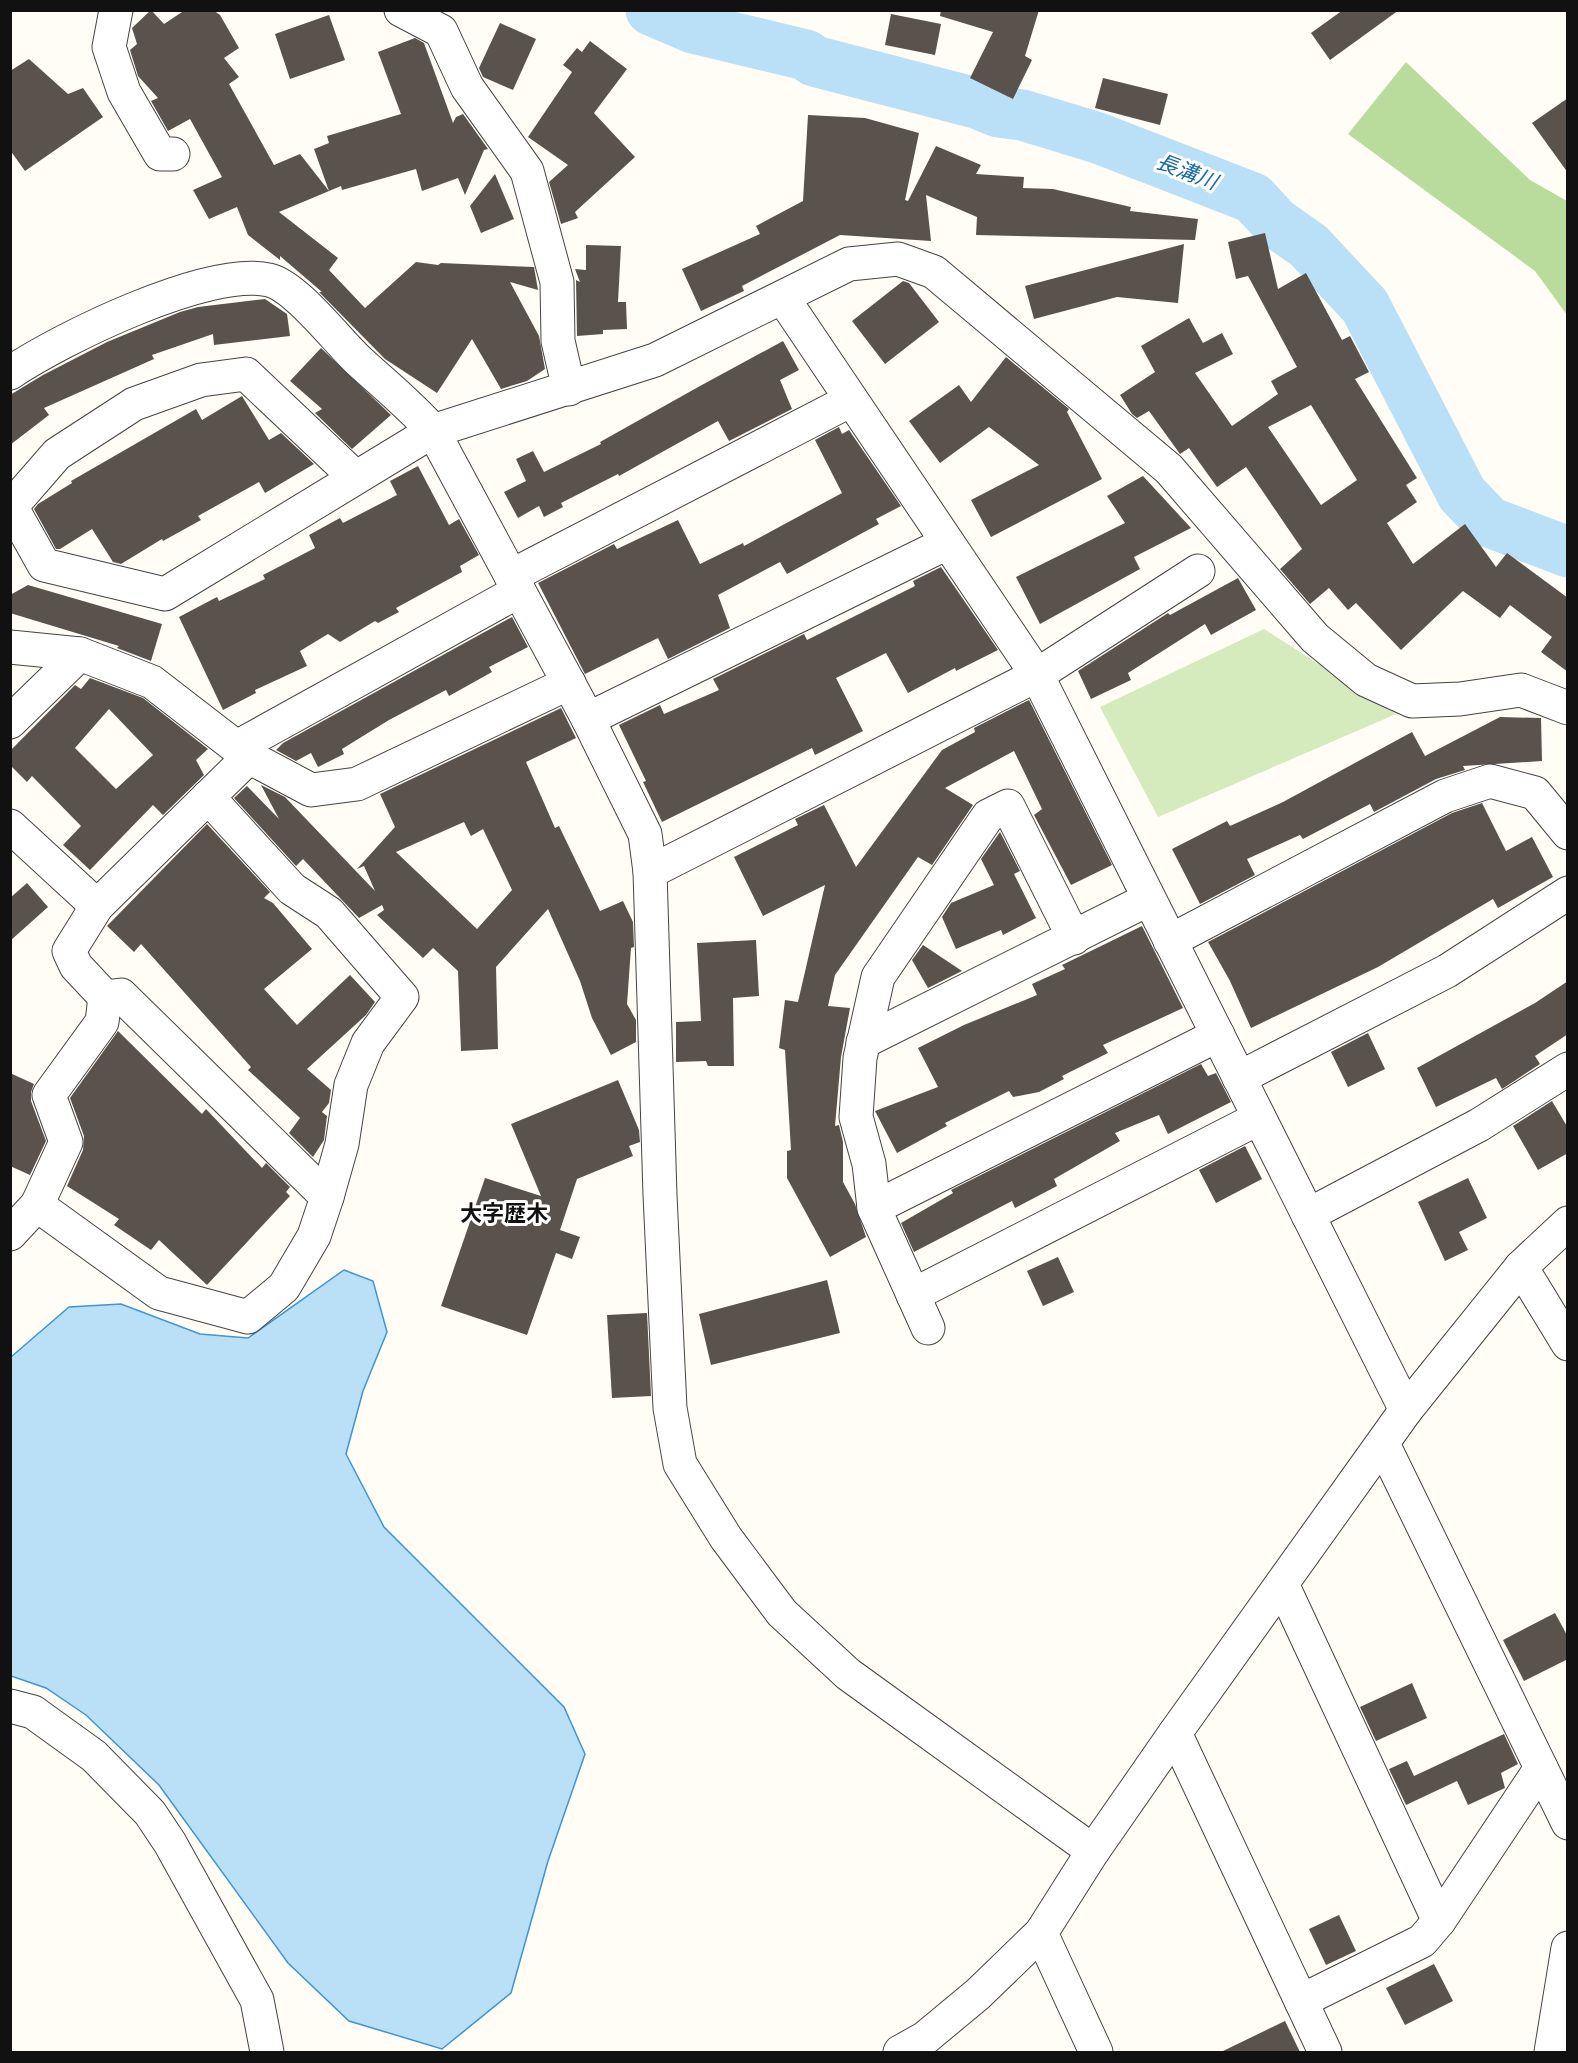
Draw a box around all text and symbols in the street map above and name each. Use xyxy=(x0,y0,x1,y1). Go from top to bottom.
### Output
water label: 長溝川 xyxy=(1153,145,1224,196)
district label: 大字歴木 xyxy=(460,1195,548,1227)

